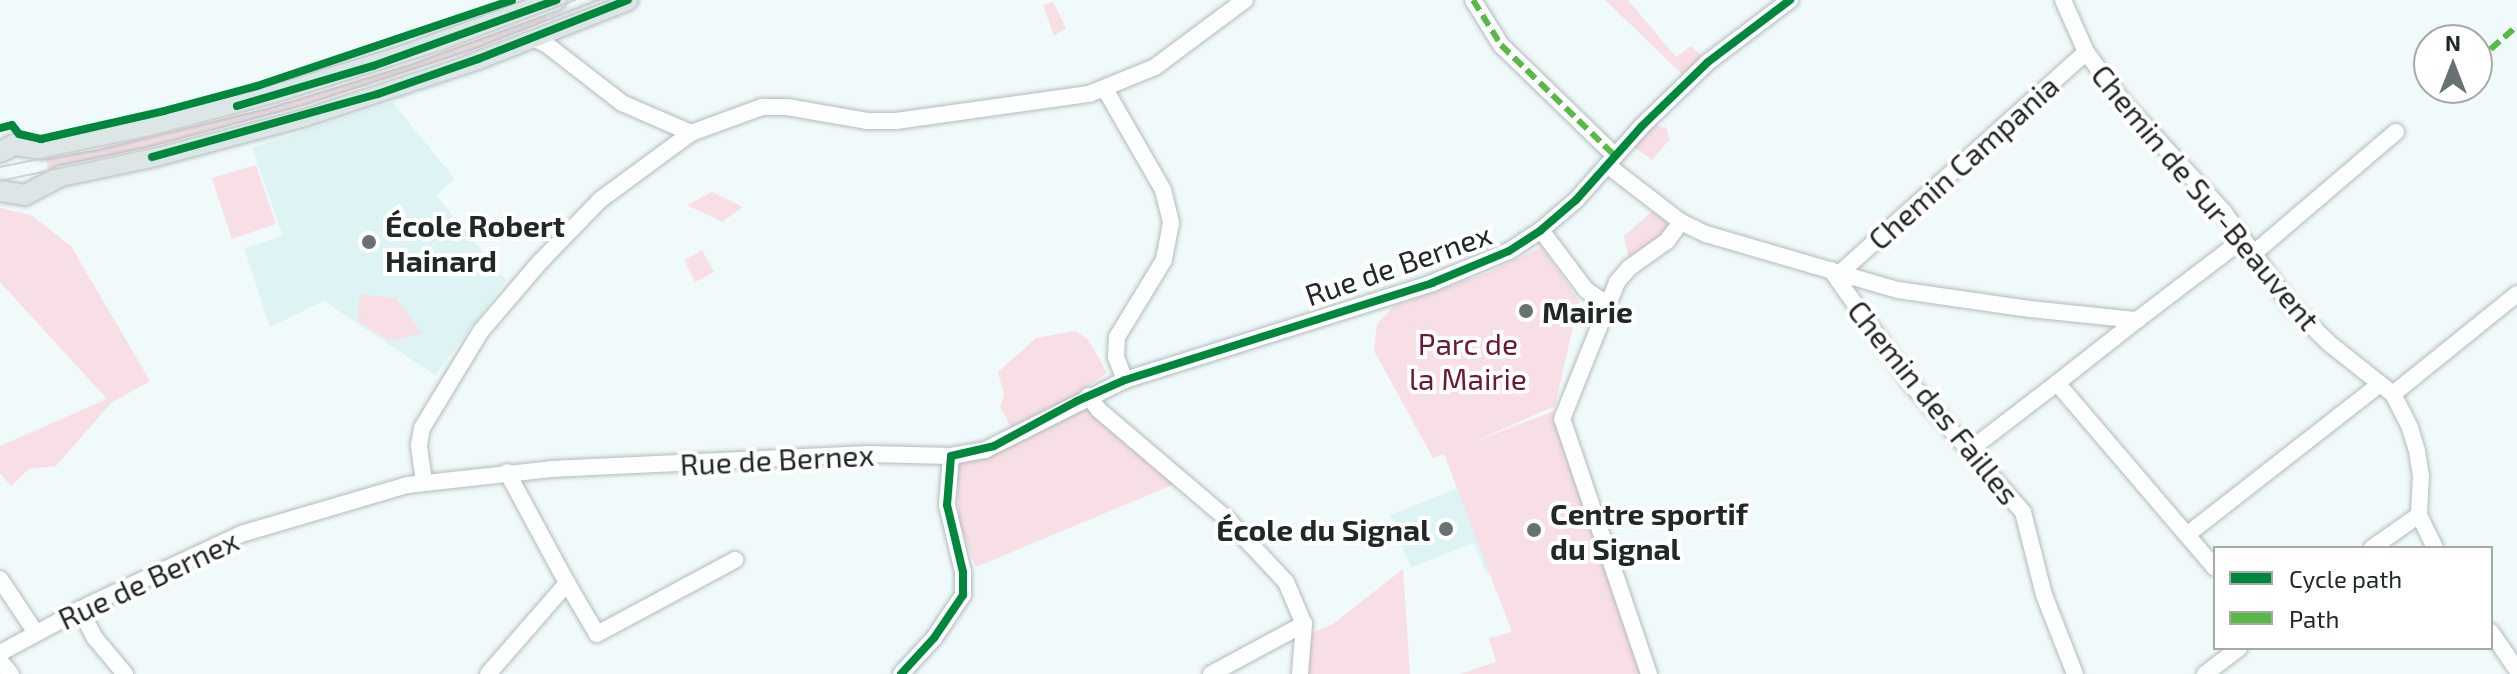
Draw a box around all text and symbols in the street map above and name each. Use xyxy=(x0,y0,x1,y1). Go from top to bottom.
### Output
north arrow xyxy=(2413,24,2493,104)
text: N xyxy=(2445,29,2461,55)
street label: Chemin de Sur-Beauvent xyxy=(2084,57,2328,337)
street label: Chemin Campania xyxy=(1860,67,2066,257)
place label: École Robert Hainard xyxy=(385,207,565,278)
street label: Rue de Bernex xyxy=(1300,215,1496,313)
marker: École Robert Hainard xyxy=(360,233,378,251)
place label: Mairie xyxy=(1542,293,1633,329)
street label: Chemin des Failles xyxy=(1841,293,2027,511)
marker: Mairie xyxy=(1517,302,1535,320)
park label: Parc de la Mairie xyxy=(1409,325,1527,396)
street label: Rue de Bernex xyxy=(679,436,875,482)
place label: Centre sportif du Signal xyxy=(1550,495,1748,566)
place label: École du Signal xyxy=(1216,511,1430,547)
marker: École du Signal xyxy=(1437,520,1455,538)
marker: Centre sportif du Signal xyxy=(1525,521,1543,539)
street label: Rue de Bernex xyxy=(52,522,244,636)
legend xyxy=(2213,546,2493,650)
text: Cycle path xyxy=(2289,564,2402,593)
text: Path xyxy=(2289,604,2339,633)

